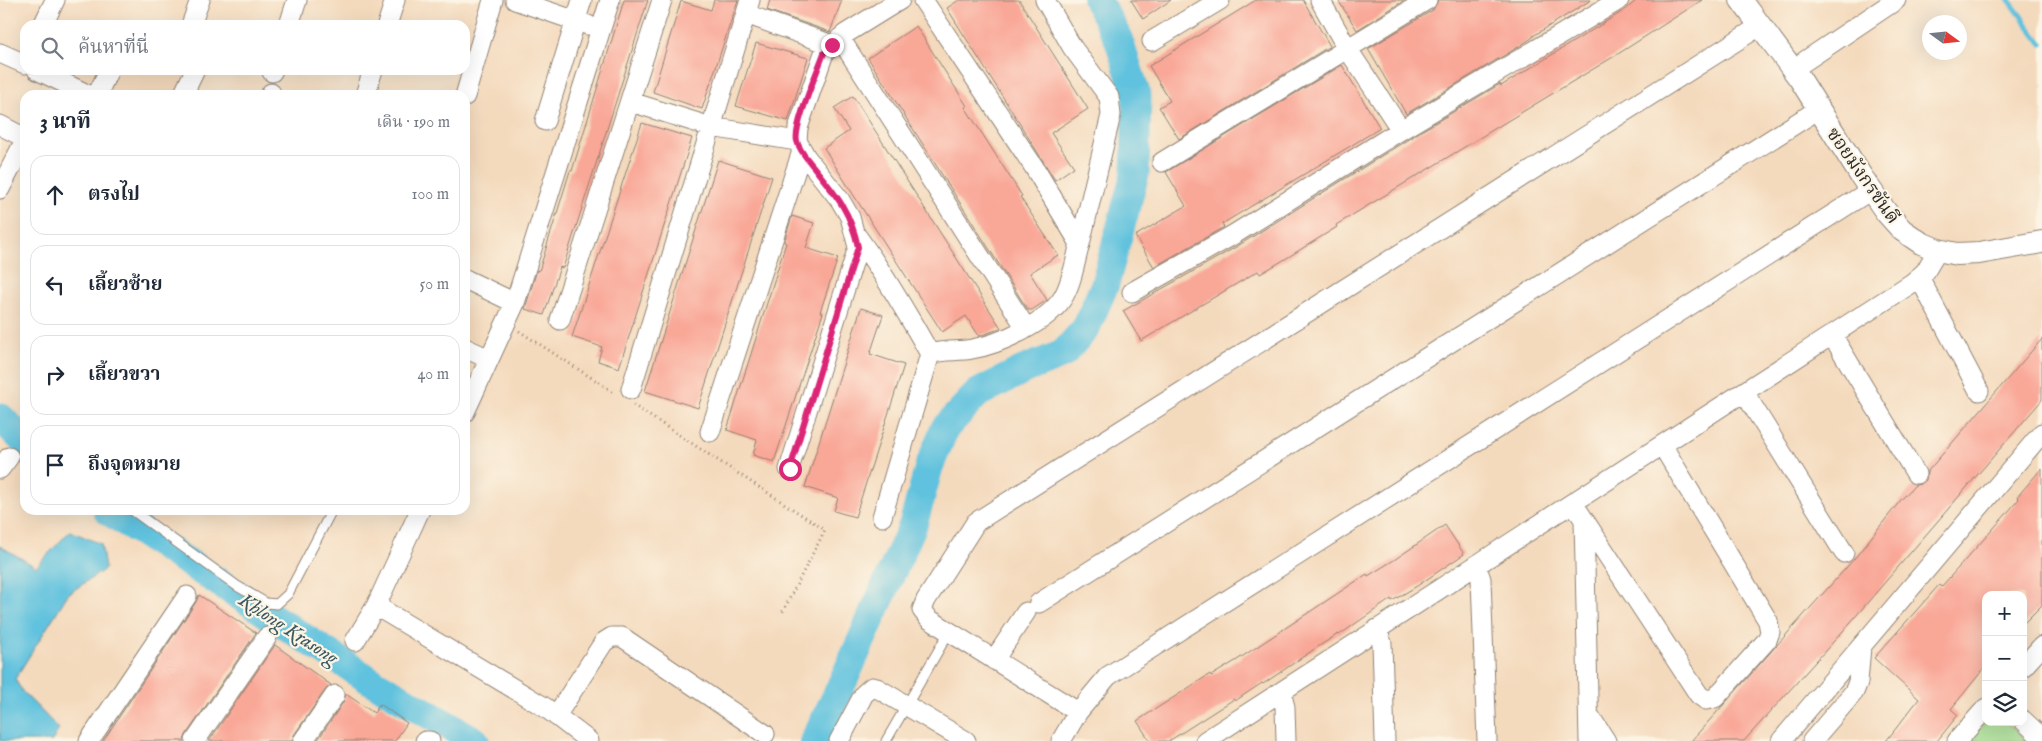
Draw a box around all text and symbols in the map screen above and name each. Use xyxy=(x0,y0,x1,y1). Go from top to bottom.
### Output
north arrow xyxy=(1922,15,1967,60)
search box xyxy=(20,20,470,75)
icon: search xyxy=(38,34,66,62)
route end xyxy=(821,34,844,57)
text: ค้นหาที่นี่ xyxy=(78,36,149,60)
text: 3 นาที xyxy=(40,109,91,136)
text: เดิน · 190 m xyxy=(377,113,450,133)
street label: ซอยมังกรขันดี xyxy=(1820,123,1904,229)
icon: ahead xyxy=(41,181,69,209)
text: ตรงไป xyxy=(88,183,140,207)
text: 100 m xyxy=(412,185,449,205)
icon: left xyxy=(41,271,69,299)
text: เลี้ยวซ้าย xyxy=(88,273,162,297)
text: 50 m xyxy=(420,275,449,295)
icon: right xyxy=(41,361,69,389)
text: เลี้ยวขวา xyxy=(88,363,160,387)
text: 40 m xyxy=(417,365,449,385)
icon: arrive xyxy=(41,451,69,479)
text: ถึงจุดหมาย xyxy=(88,453,181,477)
route start xyxy=(779,458,802,481)
water label: Khlong Krasong xyxy=(233,587,344,672)
map controls xyxy=(1982,591,2027,726)
button: + xyxy=(1982,591,2027,636)
button: − xyxy=(1982,636,2027,681)
button: layers xyxy=(1982,681,2027,726)

